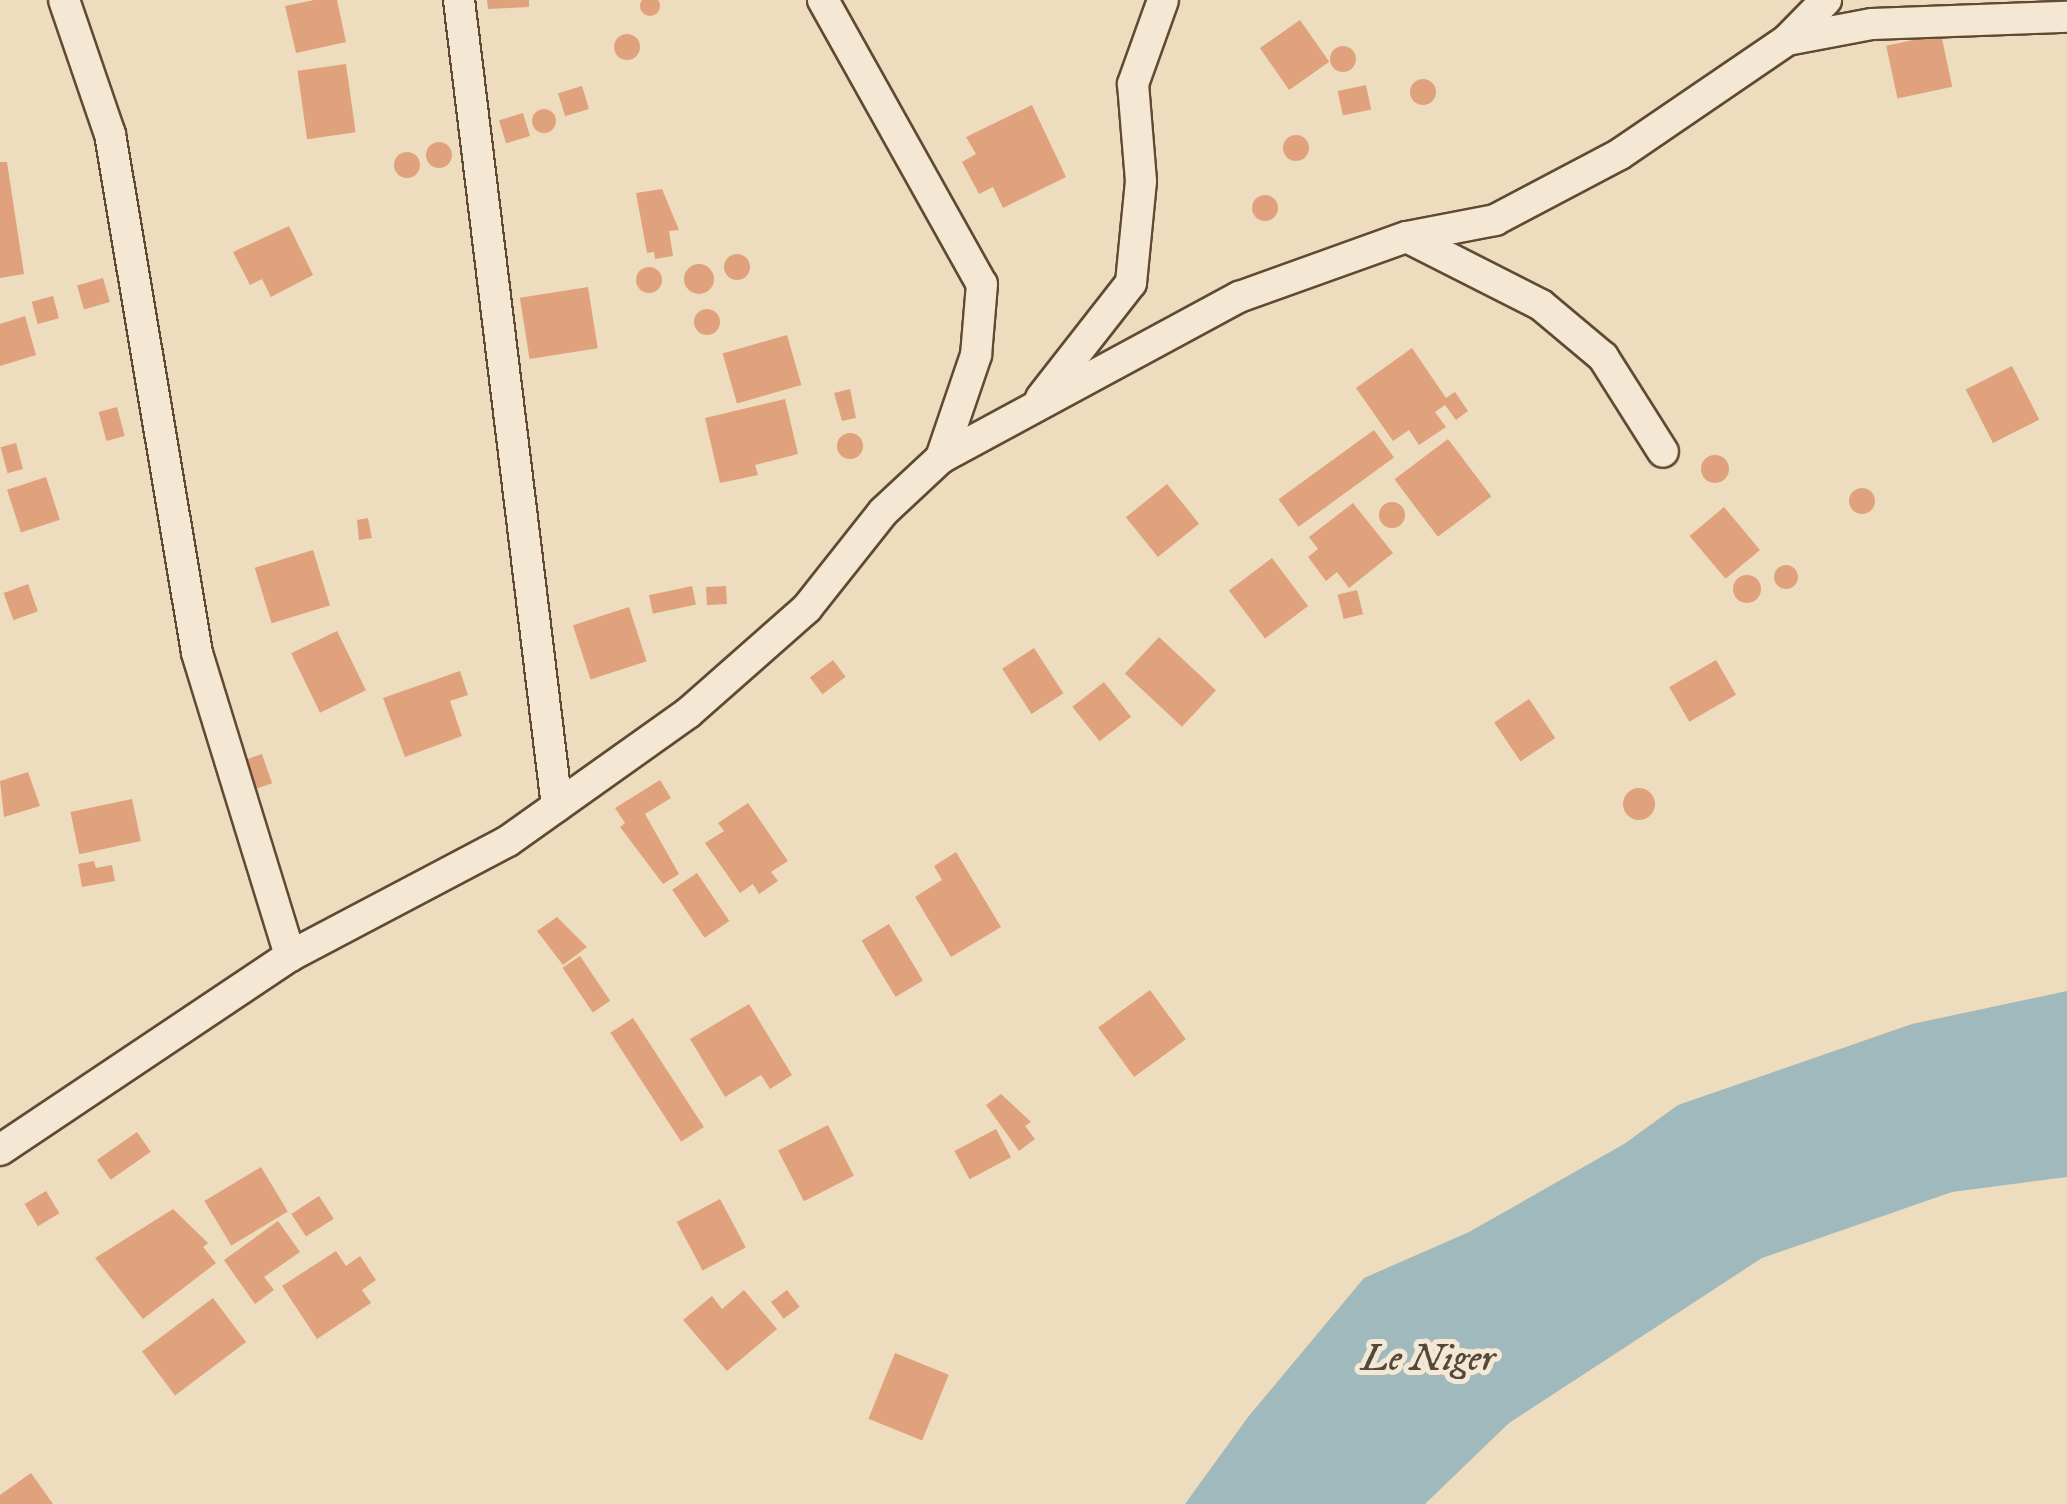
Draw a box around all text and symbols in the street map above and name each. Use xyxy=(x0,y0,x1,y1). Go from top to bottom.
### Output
water label: Le Niger xyxy=(1361,1337,1495,1383)

